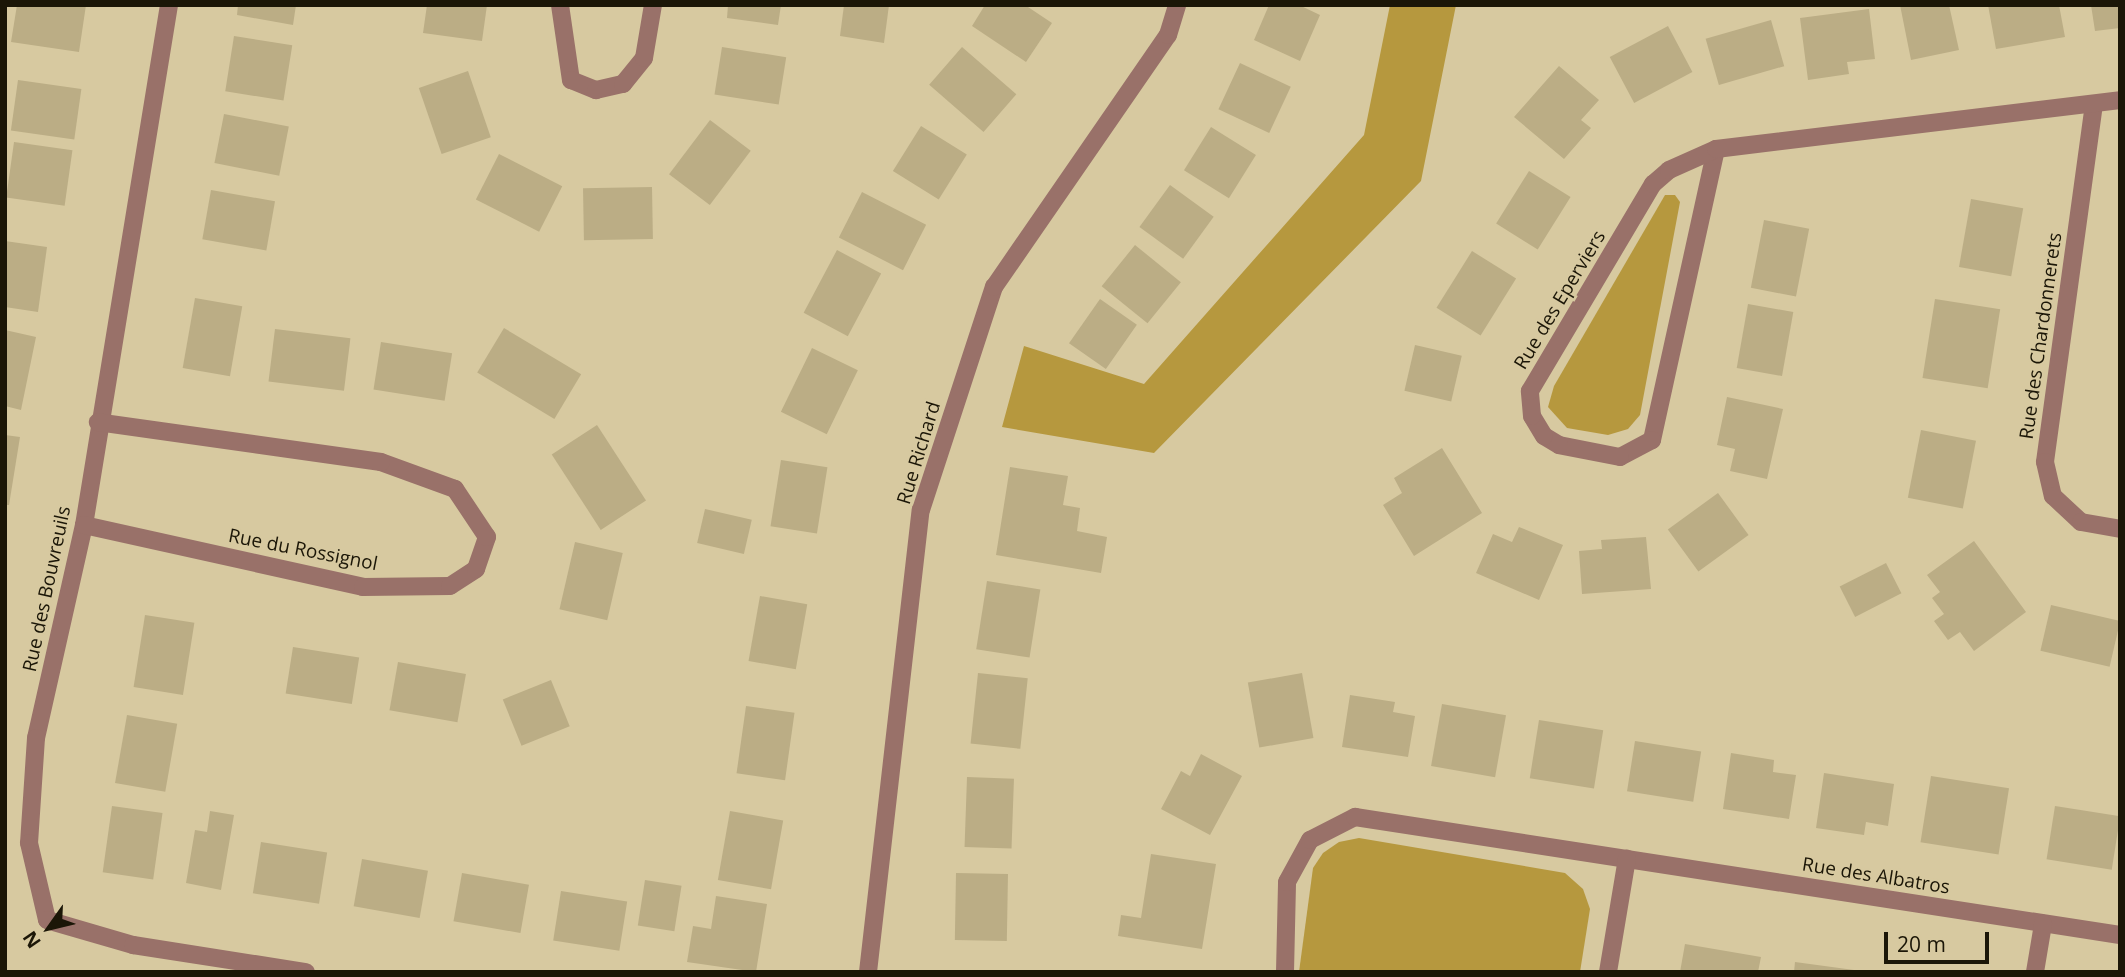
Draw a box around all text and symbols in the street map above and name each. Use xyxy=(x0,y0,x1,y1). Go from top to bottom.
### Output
street label: Rue des Eperviers xyxy=(1510,227,1610,373)
street label: Rue des Chardonnerets xyxy=(2015,231,2067,441)
street label: Rue Richard xyxy=(893,399,945,507)
street label: Rue des Bouvreuils xyxy=(18,504,76,674)
street label: Rue du Rossignol xyxy=(226,524,380,576)
street label: Rue des Albatros xyxy=(1800,853,1952,899)
north arrow xyxy=(14,893,84,963)
scale bar xyxy=(1887,918,1992,962)
text: N xyxy=(16,926,47,953)
text: 20 m xyxy=(1897,930,1946,958)

